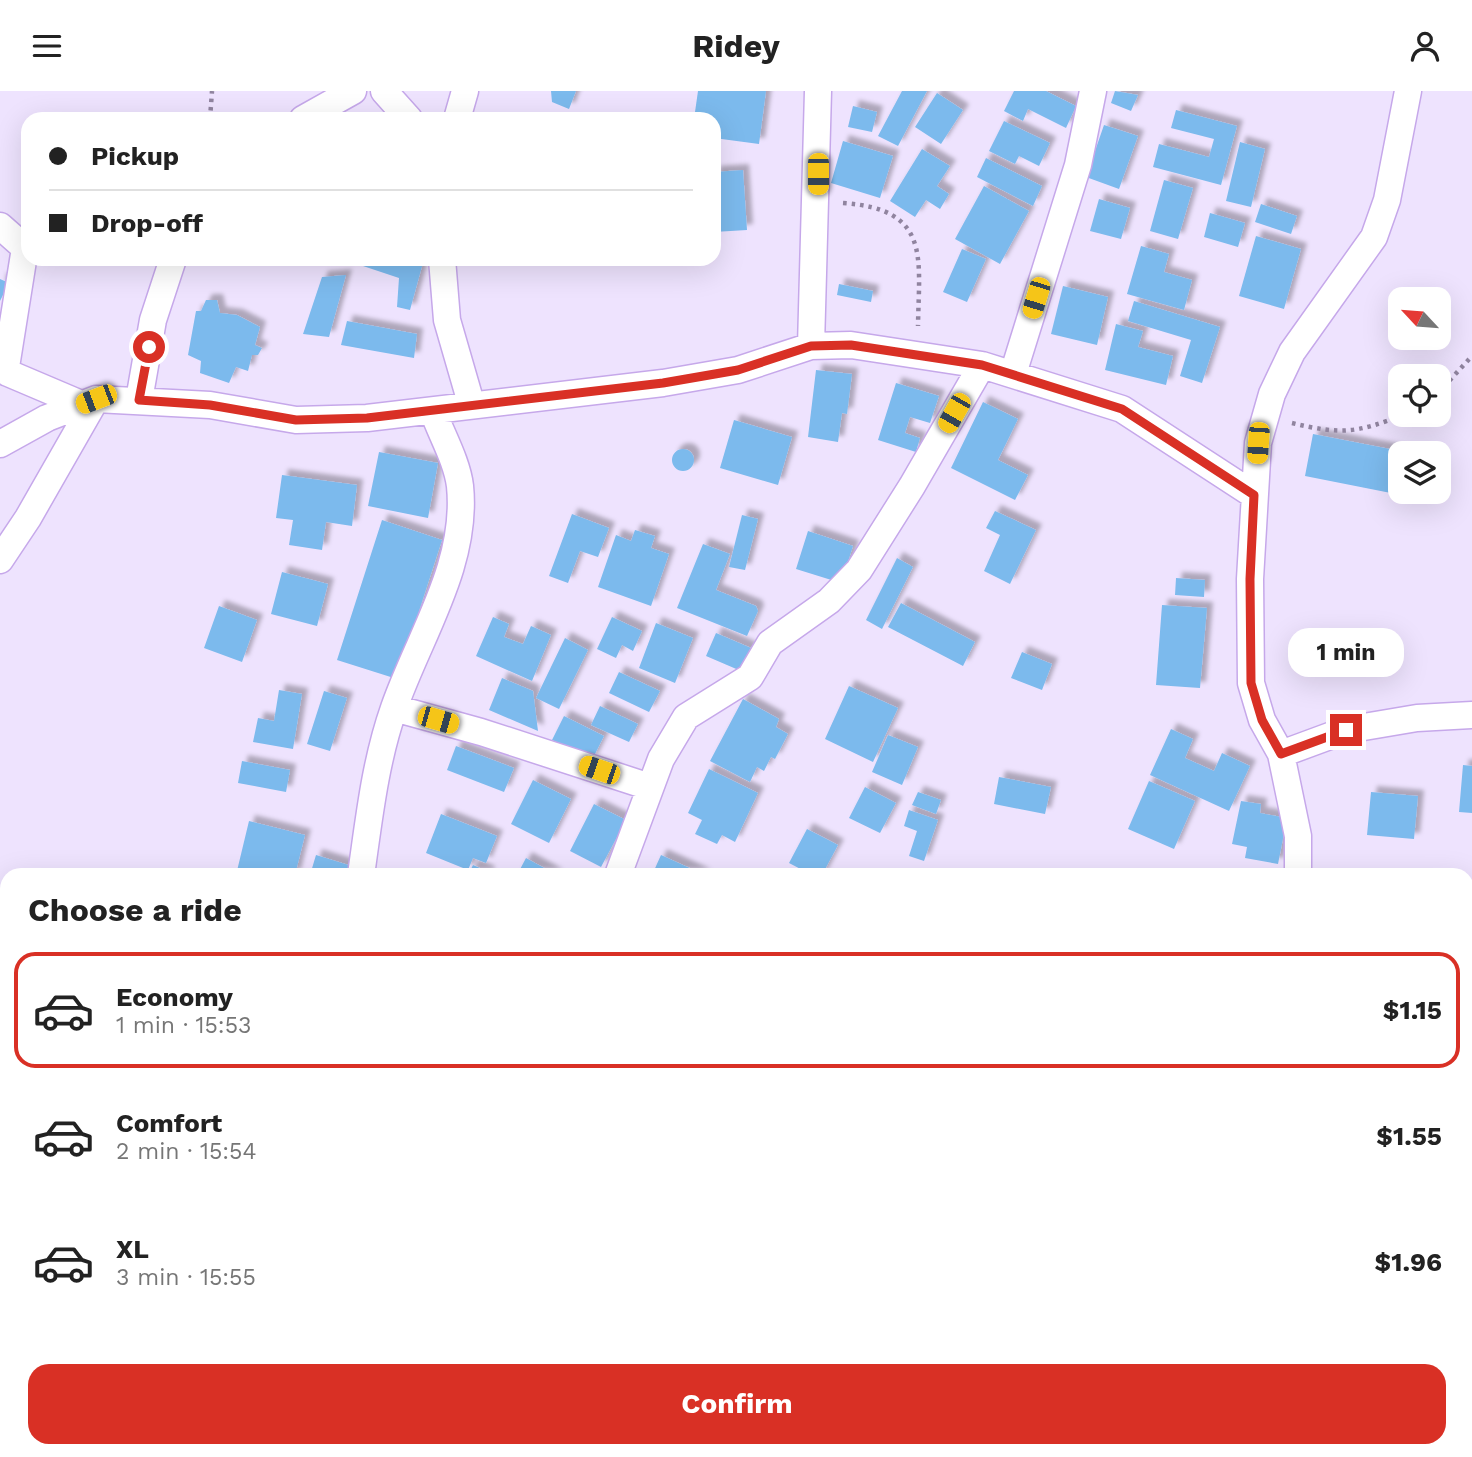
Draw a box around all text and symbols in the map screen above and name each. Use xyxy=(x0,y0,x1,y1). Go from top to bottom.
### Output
icon: menu xyxy=(28,27,66,65)
text: Ridey xyxy=(692,27,780,65)
icon: person xyxy=(1406,27,1444,65)
text: Pickup xyxy=(91,141,179,171)
car xyxy=(808,153,829,195)
text: Drop-off xyxy=(91,208,203,238)
car xyxy=(1020,275,1053,321)
north arrow xyxy=(1388,287,1451,350)
map controls xyxy=(1388,287,1451,504)
route start xyxy=(133,331,165,363)
button: locate xyxy=(1388,364,1451,427)
car xyxy=(73,382,120,416)
car xyxy=(935,390,974,436)
car xyxy=(1247,421,1270,465)
button: layers xyxy=(1388,441,1451,504)
callout: 1 min xyxy=(1288,629,1404,677)
text: 1 min xyxy=(1316,639,1376,666)
car xyxy=(415,704,462,736)
route end xyxy=(1330,714,1362,746)
car xyxy=(576,753,623,787)
text: Choose a ride xyxy=(28,891,242,929)
icon: car xyxy=(32,979,95,1042)
text: Economy xyxy=(116,982,233,1012)
text: $1.15 xyxy=(1383,995,1442,1025)
text: 1 min · 15:53 xyxy=(116,1012,251,1039)
icon: car xyxy=(32,1105,95,1168)
text: Comfort xyxy=(116,1108,222,1138)
text: $1.55 xyxy=(1376,1121,1442,1151)
text: 2 min · 15:54 xyxy=(116,1138,257,1165)
icon: car xyxy=(32,1231,95,1294)
text: XL xyxy=(116,1234,149,1264)
text: $1.96 xyxy=(1375,1247,1442,1277)
text: 3 min · 15:55 xyxy=(116,1264,256,1291)
button: Confirm xyxy=(28,1364,1446,1444)

